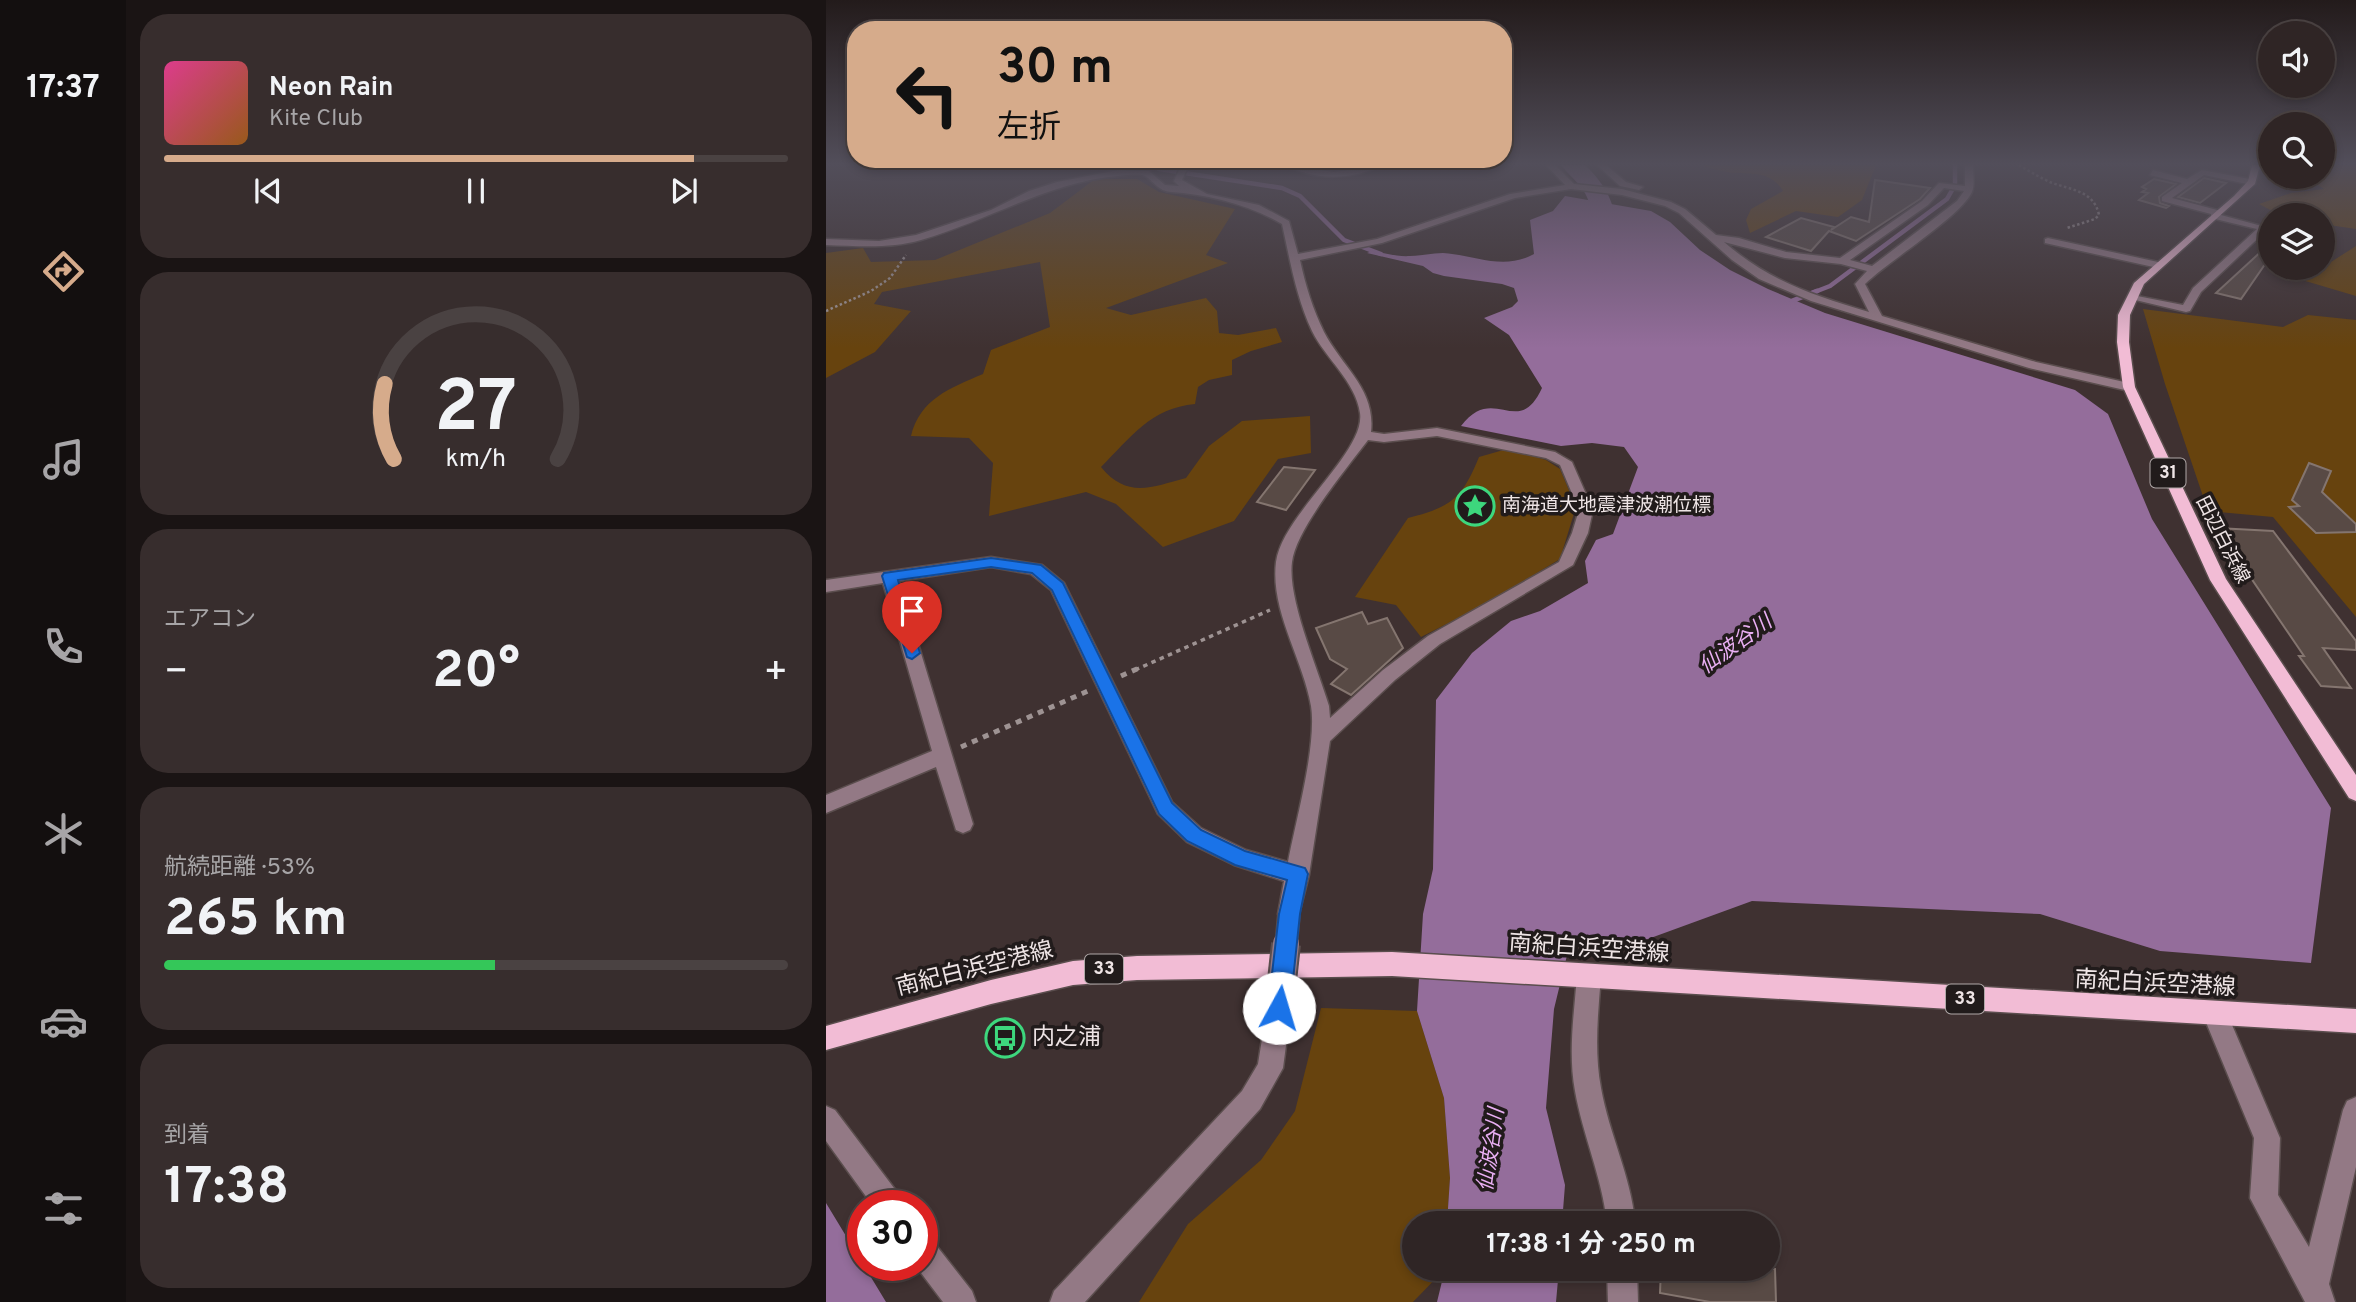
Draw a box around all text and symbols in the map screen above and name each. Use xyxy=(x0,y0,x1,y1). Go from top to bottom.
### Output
map controls xyxy=(2258,21,2335,280)
button: sound xyxy=(2258,21,2335,98)
text: 30 m xyxy=(997,39,1113,101)
icon: left xyxy=(882,49,973,140)
text: 17:37 xyxy=(26,69,100,109)
text: Neon Rain xyxy=(269,72,394,105)
text: Kite Club xyxy=(269,105,363,134)
text: 左折 xyxy=(997,109,1061,149)
button: search xyxy=(2258,112,2335,189)
icon: previous xyxy=(249,172,287,210)
icon: pause xyxy=(457,172,495,210)
icon: next xyxy=(665,172,703,210)
button: layers xyxy=(2258,203,2335,280)
icon: directions xyxy=(39,247,88,296)
text: 27 xyxy=(435,366,517,458)
icon: music xyxy=(39,435,88,484)
text: km/h xyxy=(446,444,506,476)
road number: 31 xyxy=(2150,458,2186,488)
place icon: 南海道大地震津波潮位標 xyxy=(1454,485,1496,527)
street label: 田辺白浜線 xyxy=(2190,492,2254,588)
place label: 南海道大地震津波潮位標 xyxy=(1502,494,1711,518)
pin xyxy=(882,581,942,653)
icon: arrive xyxy=(893,592,931,630)
text: エアコン xyxy=(164,606,256,635)
water label: 仙波谷川 xyxy=(1694,608,1780,681)
icon: phone xyxy=(39,622,88,671)
text: 20° xyxy=(432,640,520,706)
text: − xyxy=(164,649,189,698)
text: + xyxy=(763,649,788,698)
icon: climate xyxy=(39,809,88,858)
text: 航続距離 · 53% xyxy=(164,854,315,883)
text: 265 km xyxy=(164,888,347,954)
street label: 南紀白浜空港線 xyxy=(1508,930,1670,970)
street label: 南紀白浜空港線 xyxy=(893,936,1057,1004)
road number: 33 xyxy=(1085,954,1123,984)
street label: 南紀白浜空港線 xyxy=(2074,966,2236,1004)
position arrow xyxy=(1242,971,1316,1045)
road number: 33 xyxy=(1946,984,1984,1014)
icon: car xyxy=(39,997,88,1046)
bus stop icon: 内之浦 xyxy=(984,1017,1026,1059)
place label: 内之浦 xyxy=(1032,1024,1101,1053)
water label: 仙波谷川 xyxy=(1473,1105,1511,1193)
text: 到着 xyxy=(164,1122,210,1151)
text: 17:38 xyxy=(164,1156,289,1222)
icon: filters xyxy=(39,1184,88,1233)
speed limit sign: 30 xyxy=(847,1190,938,1281)
text: 17:38 · 1 分 · 250 m xyxy=(1486,1229,1696,1262)

